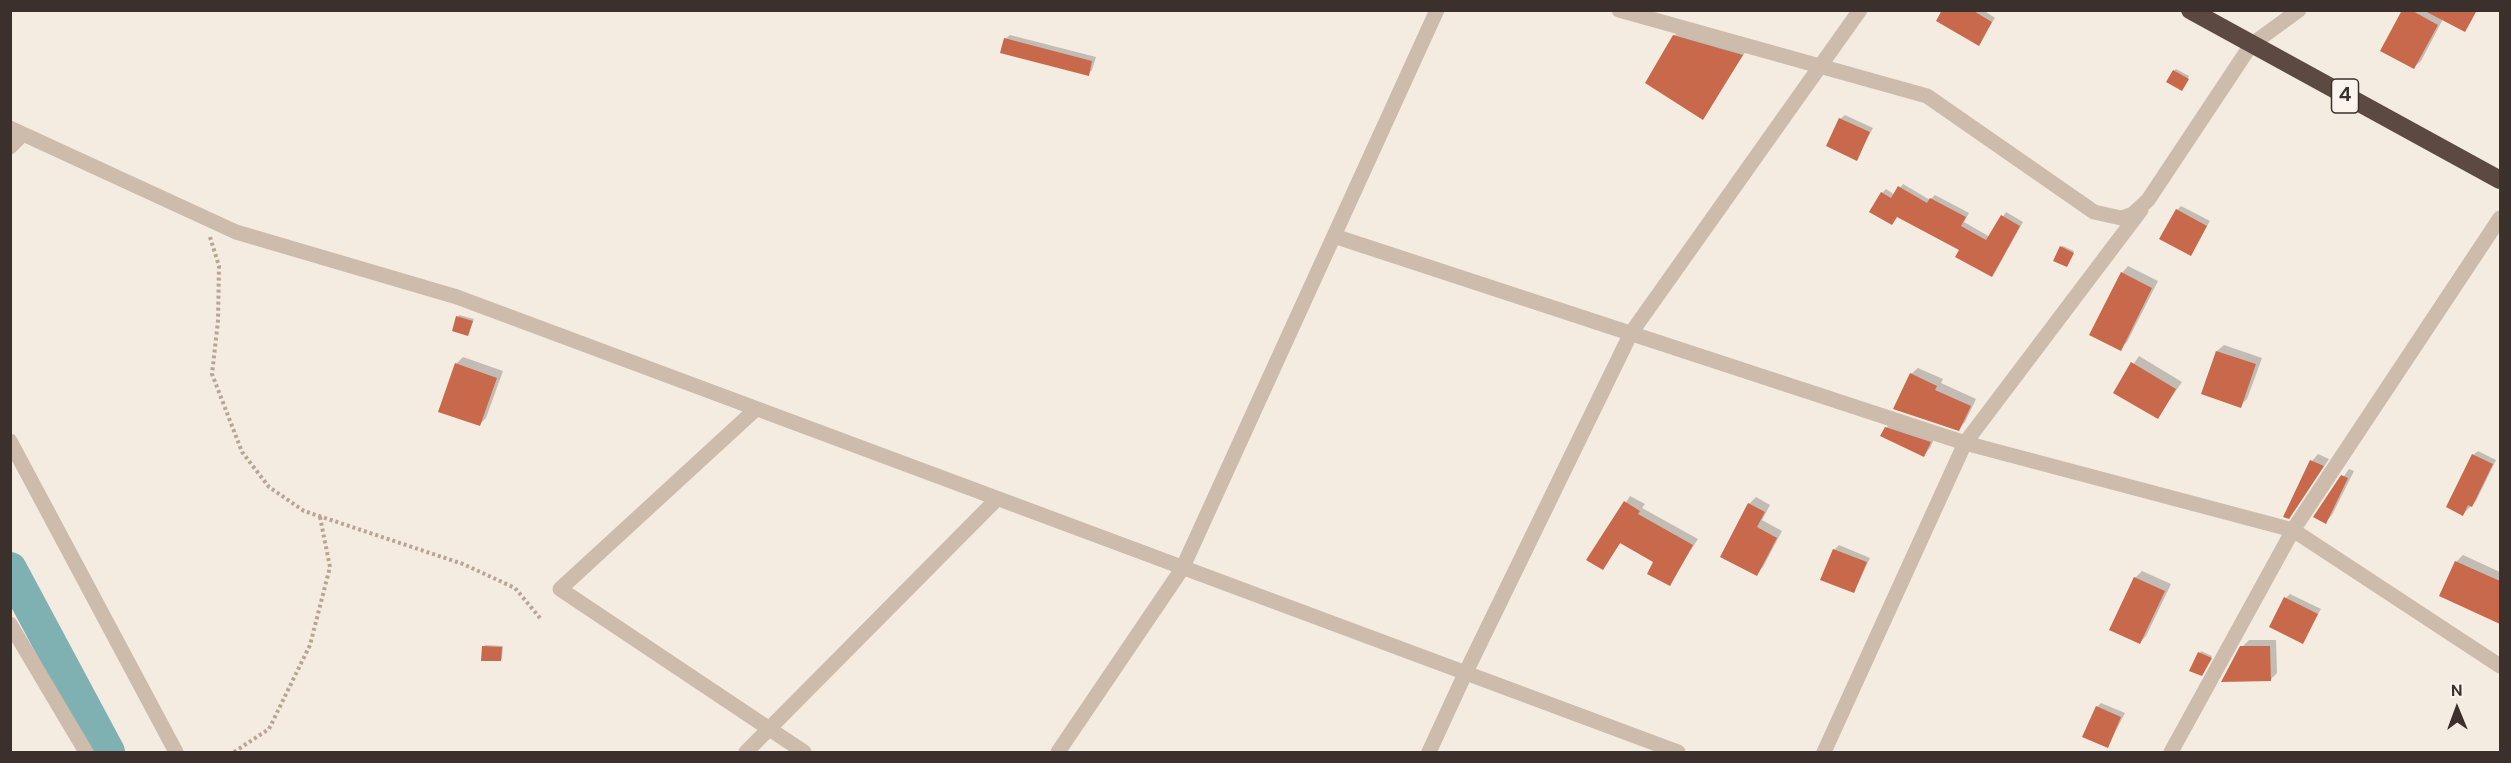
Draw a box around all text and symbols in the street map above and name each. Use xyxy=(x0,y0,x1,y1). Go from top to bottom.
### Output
road number: 4 xyxy=(2332,79,2358,113)
north arrow xyxy=(2427,679,2487,739)
text: N xyxy=(2451,680,2463,701)

